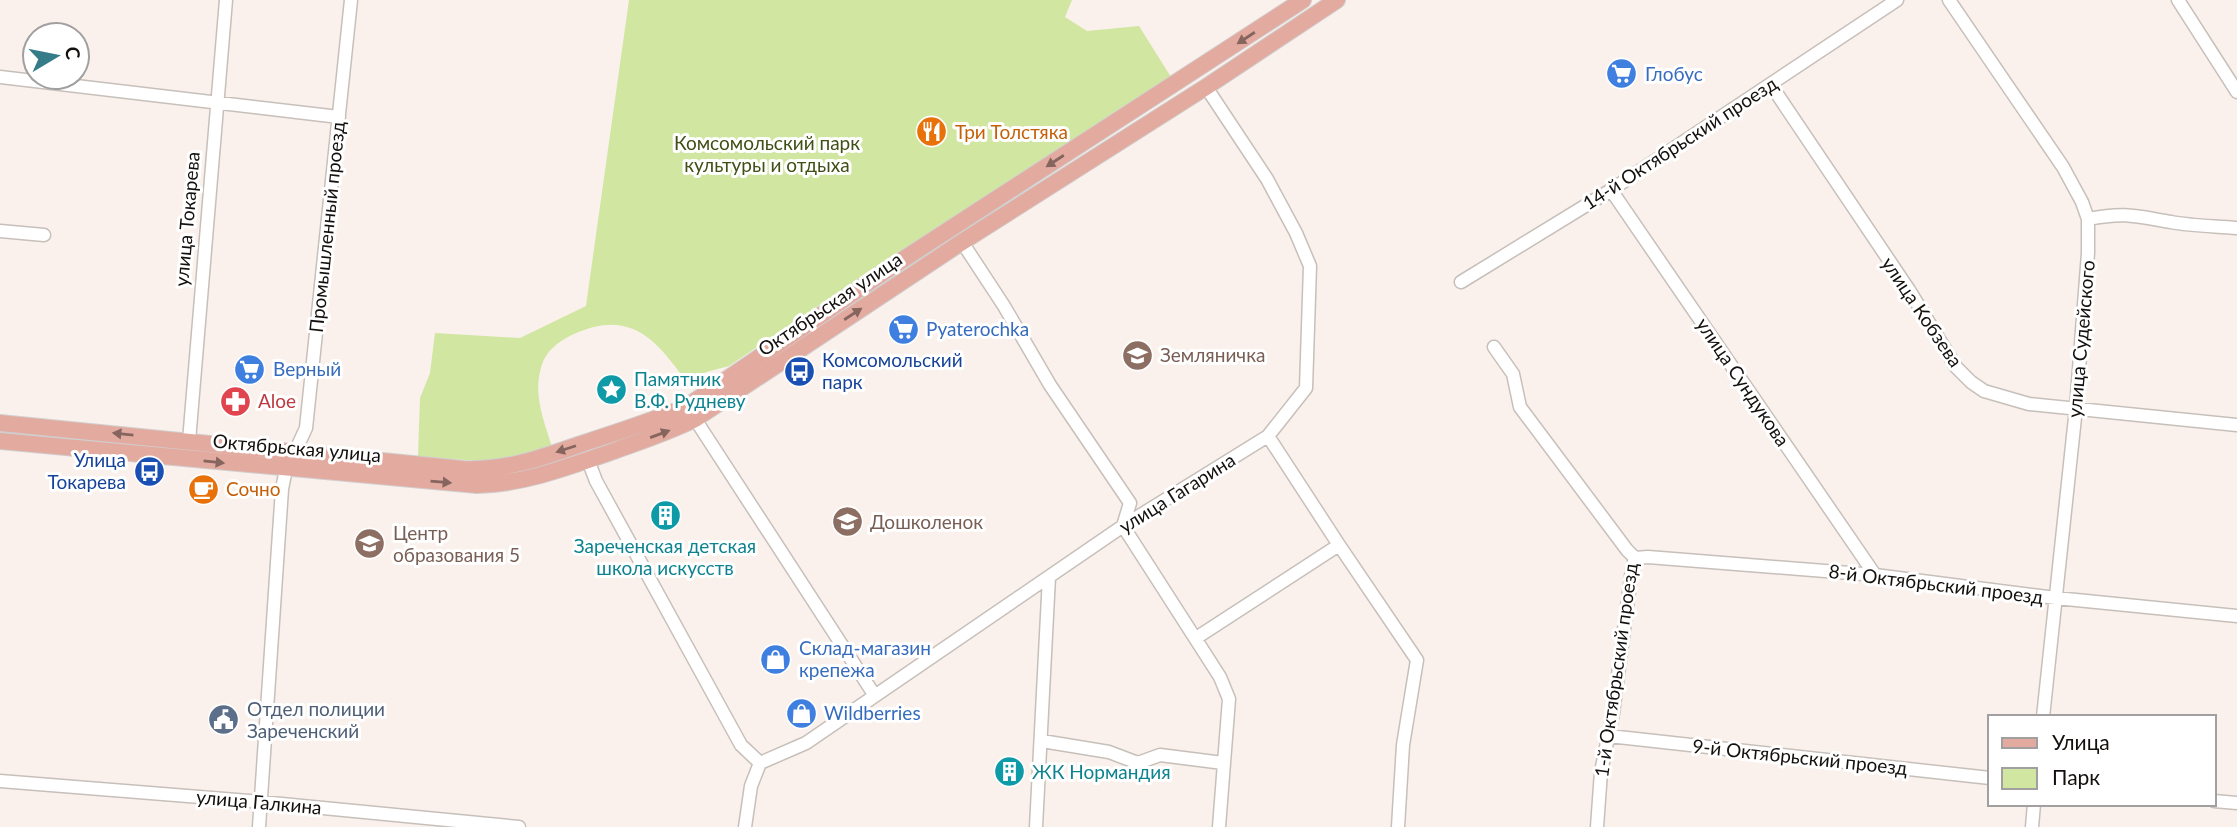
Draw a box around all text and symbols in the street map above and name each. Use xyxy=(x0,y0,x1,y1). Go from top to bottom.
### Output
north arrow xyxy=(21,21,91,91)
one-way arrow xyxy=(1236,31,1256,44)
text: С xyxy=(61,45,86,62)
supermarket icon: Глобус xyxy=(1605,57,1639,91)
place label: Глобус xyxy=(1645,62,1703,85)
street label: 14-й Октябрьский проезд xyxy=(1578,71,1781,214)
restaurant icon: Три Толстяка xyxy=(915,115,949,149)
street label: Промышленный проезд xyxy=(304,120,349,334)
place label: Три Толстяка xyxy=(955,120,1068,143)
park label: Комсомольский парк культуры и отдыха xyxy=(674,131,860,176)
street label: улица Токарева xyxy=(169,151,204,287)
one-way arrow xyxy=(1046,154,1064,168)
street label: Октябрьская улица xyxy=(753,247,906,360)
street label: улица Кобзева xyxy=(1877,252,1968,371)
street label: улица Судейского xyxy=(2062,259,2099,419)
one-way arrow xyxy=(843,308,862,321)
supermarket icon: Pyaterochka xyxy=(886,312,920,346)
street label: улица Сундукова xyxy=(1692,313,1795,450)
place label: Pyaterochka xyxy=(926,317,1029,340)
school or university icon: Земляничка xyxy=(1120,338,1154,372)
place label: Земляничка xyxy=(1160,343,1265,366)
place label: Комсомольский парк xyxy=(822,348,963,393)
supermarket icon: Верный xyxy=(233,352,267,386)
bus stop icon: Комсомольский парк xyxy=(782,354,816,388)
place label: Верный xyxy=(273,357,341,380)
place label: Памятник В.Ф. Рудневу xyxy=(634,367,746,412)
place icon: Памятник В.Ф. Рудневу xyxy=(594,373,628,407)
pharmacy icon: Aloe xyxy=(218,384,252,418)
place label: Aloe xyxy=(258,389,296,412)
one-way arrow xyxy=(650,428,671,439)
one-way arrow xyxy=(112,429,134,440)
street label: Октябрьская улица xyxy=(212,429,382,466)
one-way arrow xyxy=(556,444,577,455)
place label: Улица Токарева xyxy=(48,448,126,493)
street label: улица Гагарина xyxy=(1114,448,1239,537)
bus stop icon: Улица Токарева xyxy=(132,454,166,488)
one-way arrow xyxy=(203,456,225,467)
cafe icon: Сочно xyxy=(186,472,220,506)
place label: Сочно xyxy=(226,477,281,500)
one-way arrow xyxy=(430,477,452,488)
building icon: Зареченская детская школа искусств xyxy=(648,498,682,532)
school or university icon: Дошколенок xyxy=(830,505,864,539)
place label: Дошколенок xyxy=(870,510,983,533)
place label: Центр образования 5 xyxy=(393,521,520,566)
school or university icon: Центр образования 5 xyxy=(353,527,387,561)
place label: Зареченская детская школа искусств xyxy=(574,534,756,579)
street label: 8-й Октябрьский проезд xyxy=(1827,559,2045,608)
street label: 1-й Октябрьский проезд xyxy=(1589,561,1642,779)
place label: Склад-магазин крепежа xyxy=(799,636,931,681)
shop icon: Склад-магазин крепежа xyxy=(759,642,793,676)
shop icon: Wildberries xyxy=(784,696,818,730)
place label: Отдел полиции Зареченский xyxy=(247,697,385,742)
place label: Wildberries xyxy=(824,701,921,724)
public building icon: Отдел полиции Зареченский xyxy=(207,703,241,737)
legend xyxy=(1988,715,2216,806)
text: Улица xyxy=(2052,729,2110,754)
street label: 9-й Октябрьский проезд xyxy=(1691,734,1909,779)
building icon: ЖК Нормандия xyxy=(992,755,1026,789)
place label: ЖК Нормандия xyxy=(1032,760,1171,783)
text: Парк xyxy=(2052,764,2100,789)
street label: улица Галкина xyxy=(195,785,323,818)

